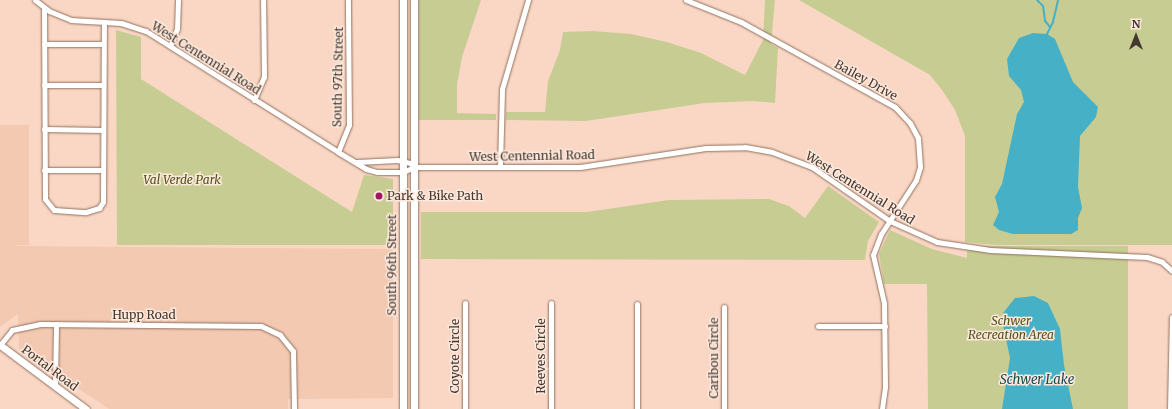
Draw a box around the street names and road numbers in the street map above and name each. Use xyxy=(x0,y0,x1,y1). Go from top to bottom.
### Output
street label: West Centennial Road xyxy=(149,19,263,97)
street label: South 97th Street xyxy=(330,27,346,127)
street label: Bailey Drive xyxy=(832,57,900,103)
street label: West Centennial Road xyxy=(469,148,595,164)
street label: West Centennial Road xyxy=(803,149,917,227)
street label: South 96th Street xyxy=(385,214,399,316)
street label: Hupp Road xyxy=(112,308,176,322)
street label: Caribou Circle xyxy=(707,317,721,399)
street label: Reeves Circle xyxy=(534,318,548,394)
street label: Coyote Circle xyxy=(448,319,462,393)
street label: Portal Road xyxy=(19,342,81,394)

